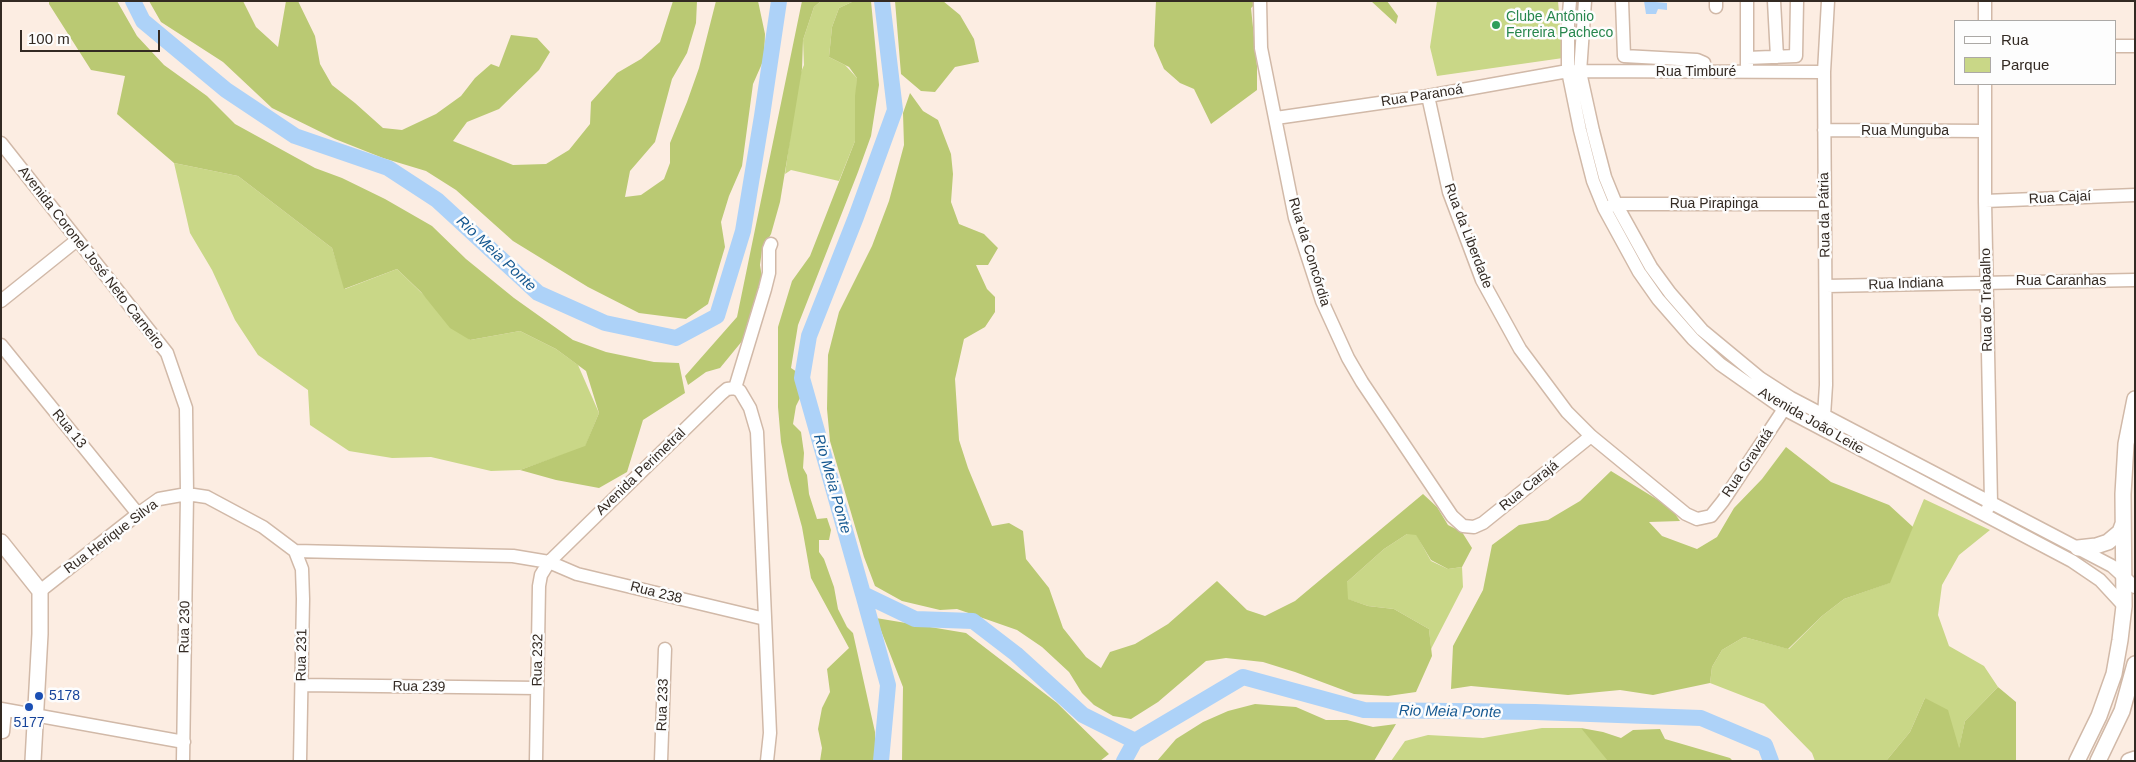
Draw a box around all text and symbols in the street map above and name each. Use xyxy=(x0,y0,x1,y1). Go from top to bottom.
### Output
place label: Clube Antônio Ferreira Pacheco xyxy=(1506,9,1613,41)
marker: Clube Antônio Ferreira Pacheco xyxy=(1490,19,1502,31)
scale bar xyxy=(22,20,162,52)
legend xyxy=(1954,20,2116,85)
text: 100 m xyxy=(28,30,70,47)
text: Rua xyxy=(2001,31,2029,48)
text: Parque xyxy=(2001,56,2049,73)
street label: Rua Timburé xyxy=(1656,64,1736,80)
street label: Rua Paranoá xyxy=(1380,81,1464,111)
street label: Rua Munguba xyxy=(1861,123,1949,139)
street label: Avenida Coronel José Neto Carneiro xyxy=(14,163,168,353)
street label: Rua da Pátria xyxy=(1816,172,1834,258)
street label: Rua da Liberdade xyxy=(1440,181,1496,291)
street label: Rua Cajaí xyxy=(2028,188,2092,208)
street label: Rua da Concórdia xyxy=(1284,196,1334,308)
street label: Rua Pirapinga xyxy=(1670,196,1758,212)
water label: Rio Meia Ponte xyxy=(452,212,540,296)
street label: Rua do Trabalho xyxy=(1978,248,1996,352)
street label: Rua Caranhas xyxy=(2016,273,2106,289)
street label: Rua Indiana xyxy=(1868,274,1944,294)
street label: Avenida João Leite xyxy=(1755,384,1867,458)
street label: Rua 13 xyxy=(48,406,90,452)
street label: Avenida Perimetral xyxy=(593,425,689,519)
street label: Rua Gravatá xyxy=(1719,425,1777,501)
water label: Rio Meia Ponte xyxy=(809,432,855,536)
street label: Rua Carajá xyxy=(1496,457,1562,515)
street label: Rua Herique Silva xyxy=(61,496,161,578)
street label: Rua 238 xyxy=(628,578,684,608)
street label: Rua 230 xyxy=(176,600,194,654)
street label: Rua 231 xyxy=(293,628,311,682)
street label: Rua 232 xyxy=(529,633,547,687)
street label: Rua 239 xyxy=(392,678,446,696)
street label: Rua 233 xyxy=(654,678,672,732)
place label: 5178 xyxy=(49,688,80,704)
marker: 5178 xyxy=(33,690,45,702)
marker: 5177 xyxy=(23,701,35,713)
water label: Rio Meia Ponte xyxy=(1399,702,1501,722)
place label: 5177 xyxy=(13,715,45,731)

